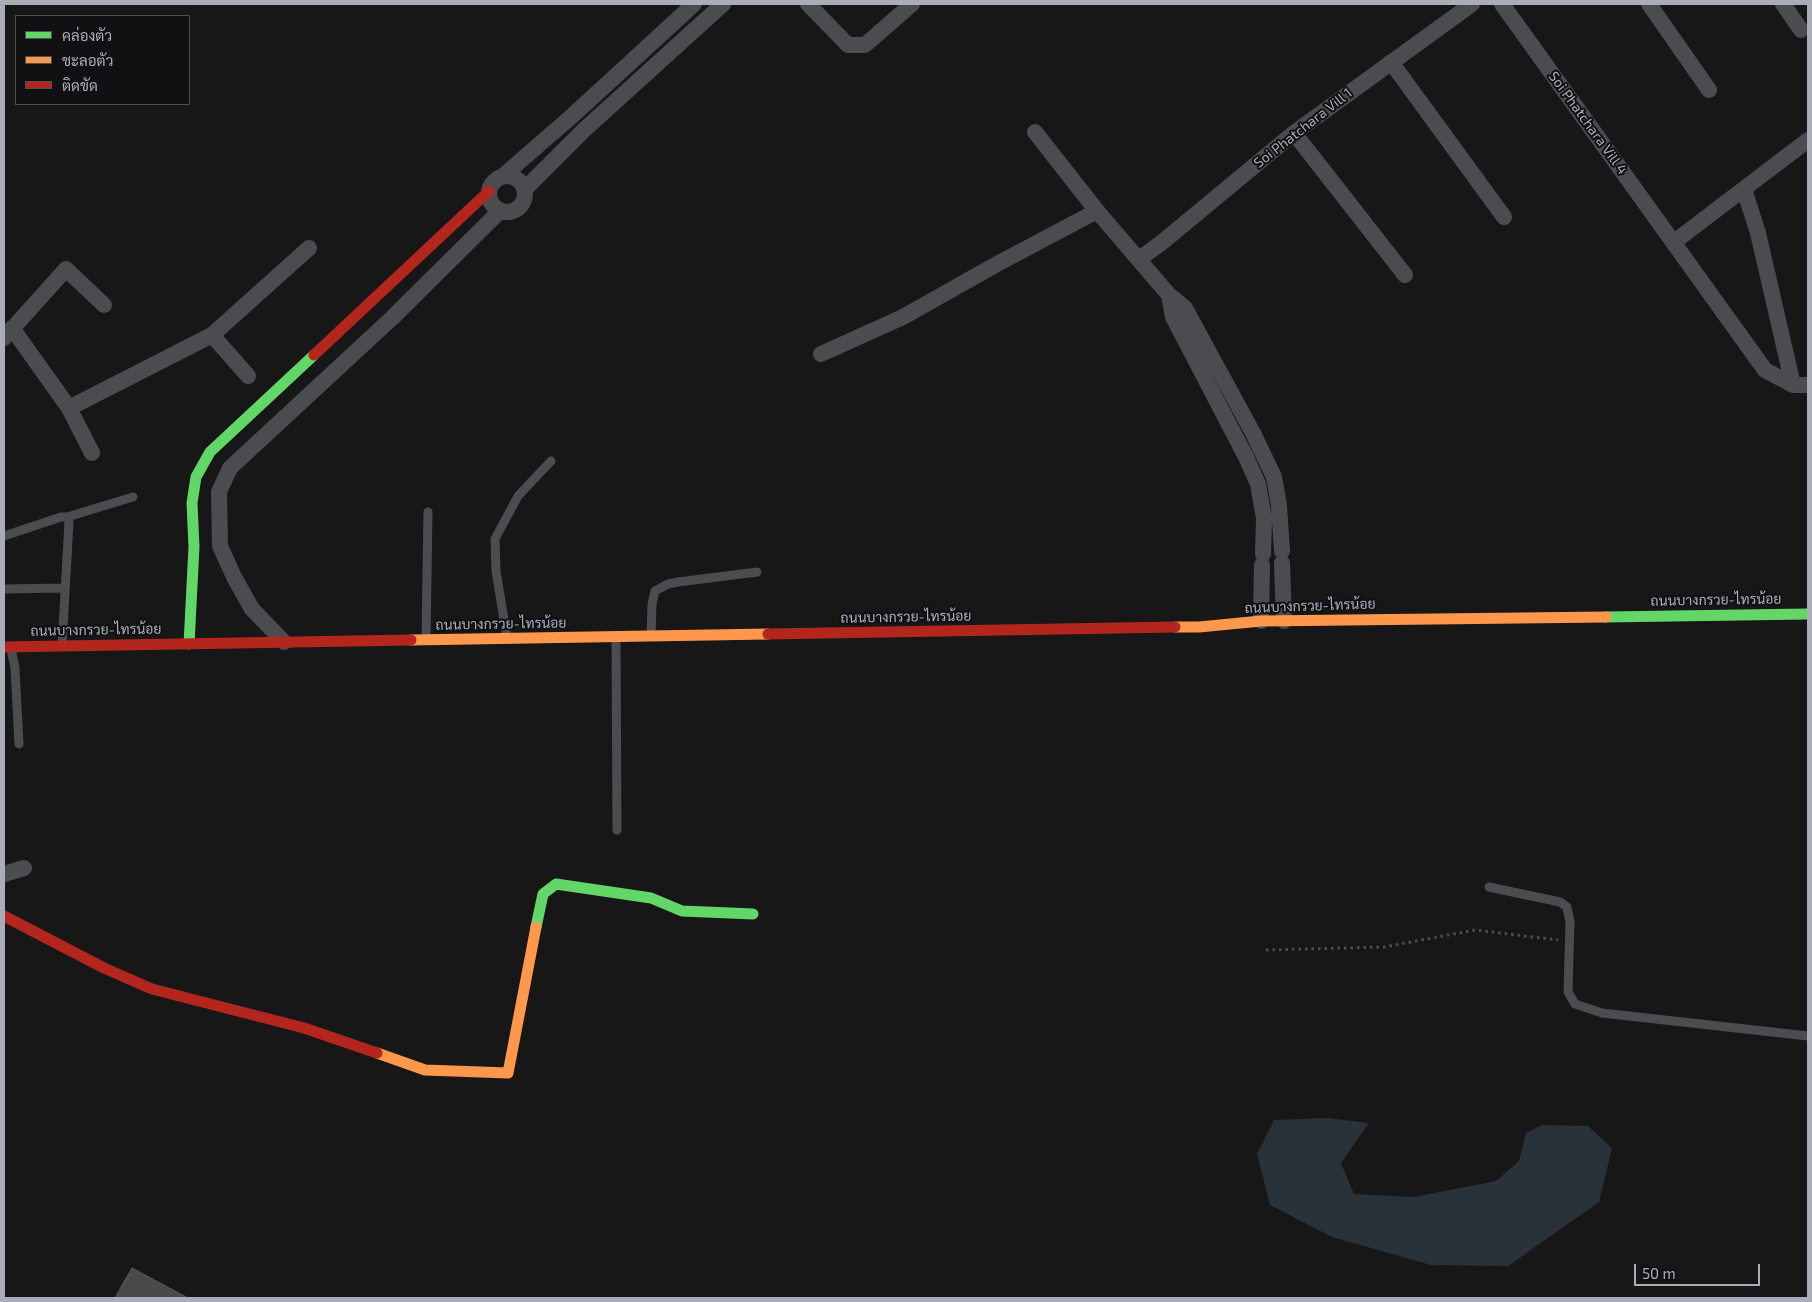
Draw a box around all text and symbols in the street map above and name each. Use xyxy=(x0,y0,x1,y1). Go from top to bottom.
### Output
legend xyxy=(15,15,190,105)
text: คล่องตัว xyxy=(62,26,112,44)
text: ชะลอตัว xyxy=(62,51,113,69)
street label: Soi Phatchara Vill 4 xyxy=(1545,68,1631,178)
text: ติดขัด xyxy=(62,76,98,94)
street label: Soi Phatchara Vill 1 xyxy=(1251,84,1355,172)
street label: ถนนบางกรวย-ไทรน้อย xyxy=(1650,590,1782,610)
street label: ถนนบางกรวย-ไทรน้อย xyxy=(1244,595,1376,617)
street label: ถนนบางกรวย-ไทรน้อย xyxy=(840,607,972,627)
street label: ถนนบางกรวย-ไทรน้อย xyxy=(435,614,567,634)
street label: ถนนบางกรวย-ไทรน้อย xyxy=(30,620,162,640)
scale bar xyxy=(1637,1254,1763,1286)
text: 50 m xyxy=(1642,1264,1676,1282)

